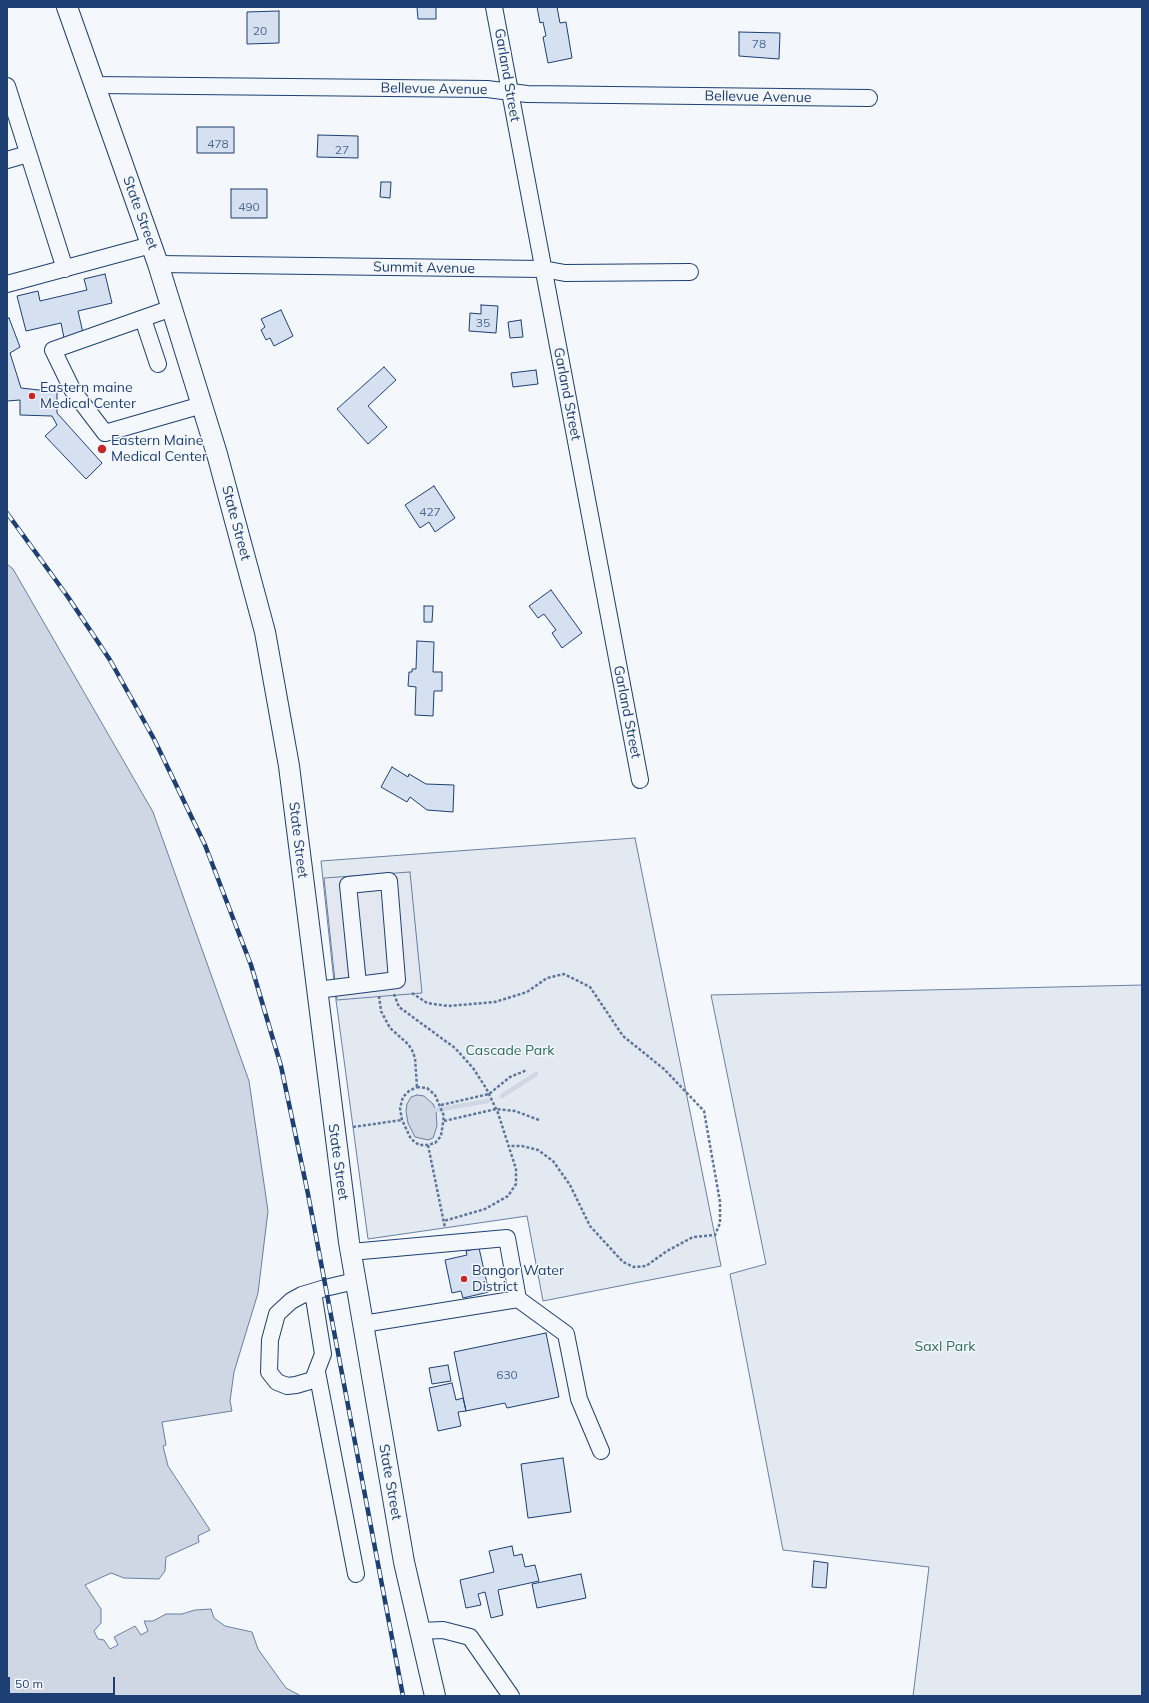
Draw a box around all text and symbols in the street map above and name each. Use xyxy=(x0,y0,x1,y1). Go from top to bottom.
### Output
house number: 20 xyxy=(253,24,267,38)
street label: Garland Street xyxy=(491,27,523,123)
house number: 78 xyxy=(752,37,766,51)
street label: Bellevue Avenue xyxy=(380,80,488,98)
street label: Bellevue Avenue xyxy=(704,88,812,106)
house number: 478 xyxy=(207,137,229,151)
house number: 27 xyxy=(335,143,349,157)
street label: State Street xyxy=(119,174,161,252)
house number: 490 xyxy=(238,200,260,214)
street label: Summit Avenue xyxy=(373,259,475,277)
house number: 35 xyxy=(476,316,490,330)
street label: Garland Street xyxy=(550,346,584,442)
place label: Eastern maine Medical Center xyxy=(40,380,136,412)
marker: Eastern maine Medical Center xyxy=(27,391,37,401)
place label: Eastern Maine Medical Center xyxy=(111,433,207,466)
marker: Eastern Maine Medical Center xyxy=(96,443,108,455)
street label: State Street xyxy=(218,484,254,562)
house number: 427 xyxy=(419,505,441,519)
street label: Garland Street xyxy=(610,664,644,760)
street label: State Street xyxy=(285,801,311,879)
park label: Cascade Park xyxy=(465,1043,555,1059)
street label: State Street xyxy=(324,1123,352,1201)
place label: Bangor Water District xyxy=(472,1263,564,1296)
marker: Bangor Water District xyxy=(459,1274,469,1284)
park label: Saxl Park xyxy=(914,1339,976,1355)
house number: 630 xyxy=(496,1368,518,1382)
street label: State Street xyxy=(375,1443,405,1521)
scale bar xyxy=(10,1669,117,1695)
text: 50 m xyxy=(15,1676,43,1691)

